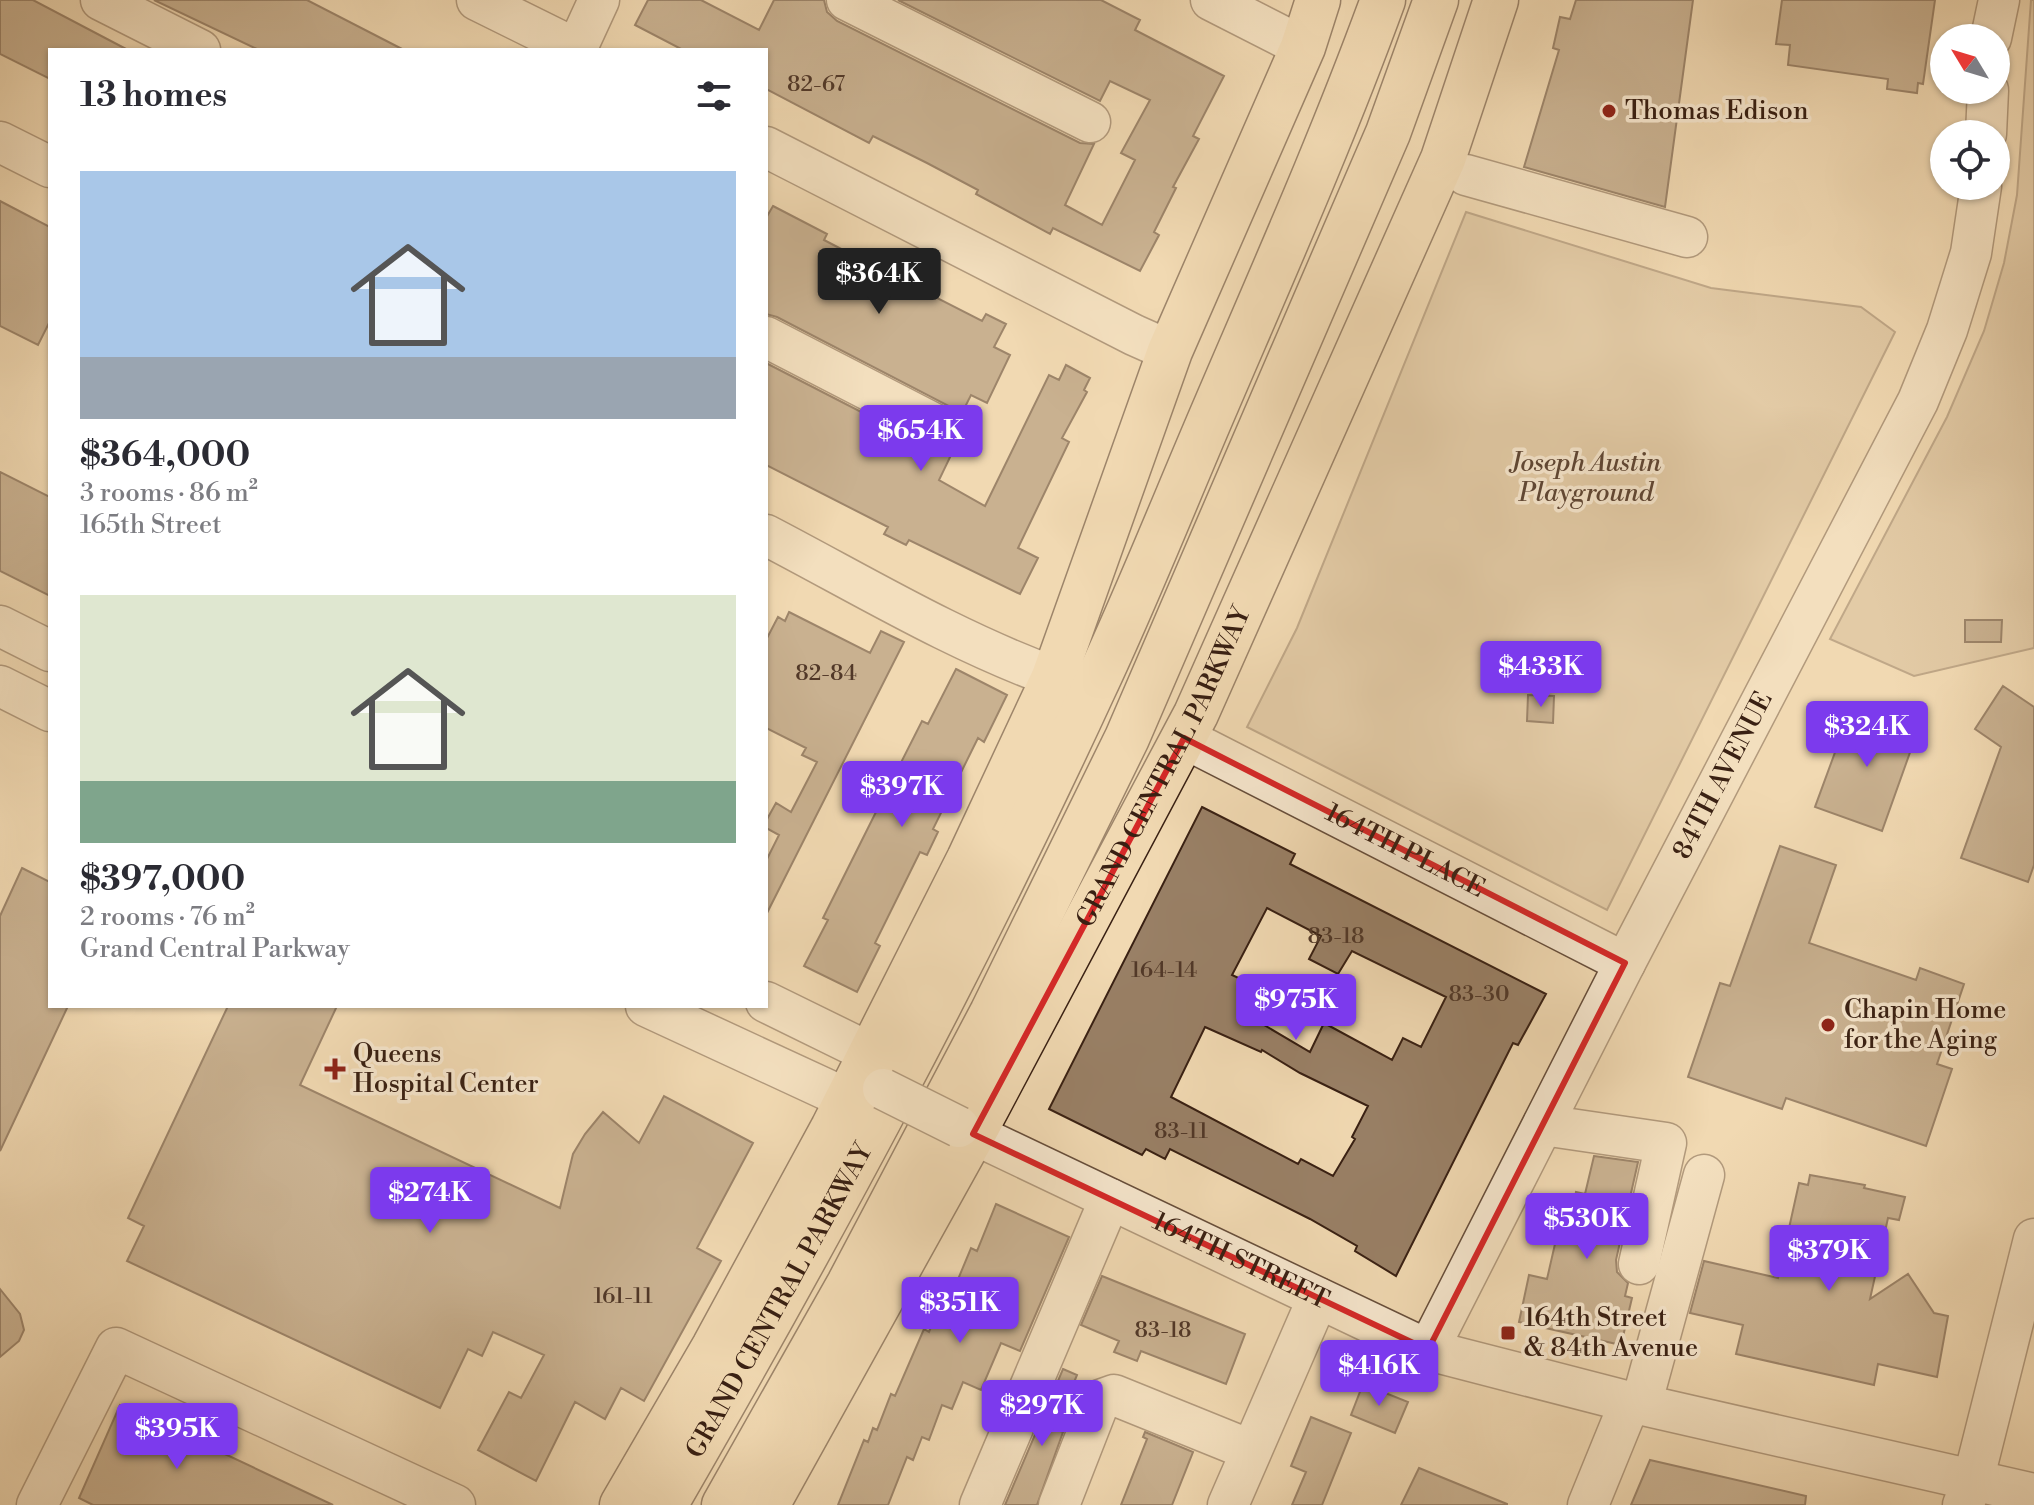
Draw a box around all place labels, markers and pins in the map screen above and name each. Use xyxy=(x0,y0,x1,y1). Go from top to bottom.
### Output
place label: Thomas Edison xyxy=(1625,95,1808,127)
marker: Thomas Edison xyxy=(1600,102,1618,120)
pin: $364K xyxy=(823,248,935,316)
pin: $654K xyxy=(865,405,977,473)
pin: $433K xyxy=(1485,641,1597,709)
pin: $324K xyxy=(1811,701,1923,769)
pin: $397K xyxy=(846,761,958,829)
pin: $975K xyxy=(1240,974,1352,1042)
place label: Chapin Home for the Aging xyxy=(1844,994,2006,1056)
marker: Chapin Home for the Aging xyxy=(1819,1016,1837,1034)
place label: Queens Hospital Center xyxy=(353,1038,539,1100)
marker: Queens Hospital Center xyxy=(324,1058,346,1080)
pin: $274K xyxy=(374,1167,486,1235)
pin: $530K xyxy=(1531,1193,1643,1261)
pin: $379K xyxy=(1773,1225,1885,1293)
pin: $351K xyxy=(904,1277,1016,1345)
place label: 164th Street & 84th Avenue xyxy=(1524,1302,1698,1364)
marker: 164th Street & 84th Avenue xyxy=(1499,1324,1517,1342)
pin: $416K xyxy=(1323,1340,1435,1408)
pin: $297K xyxy=(986,1380,1098,1448)
pin: $395K xyxy=(121,1403,233,1471)

